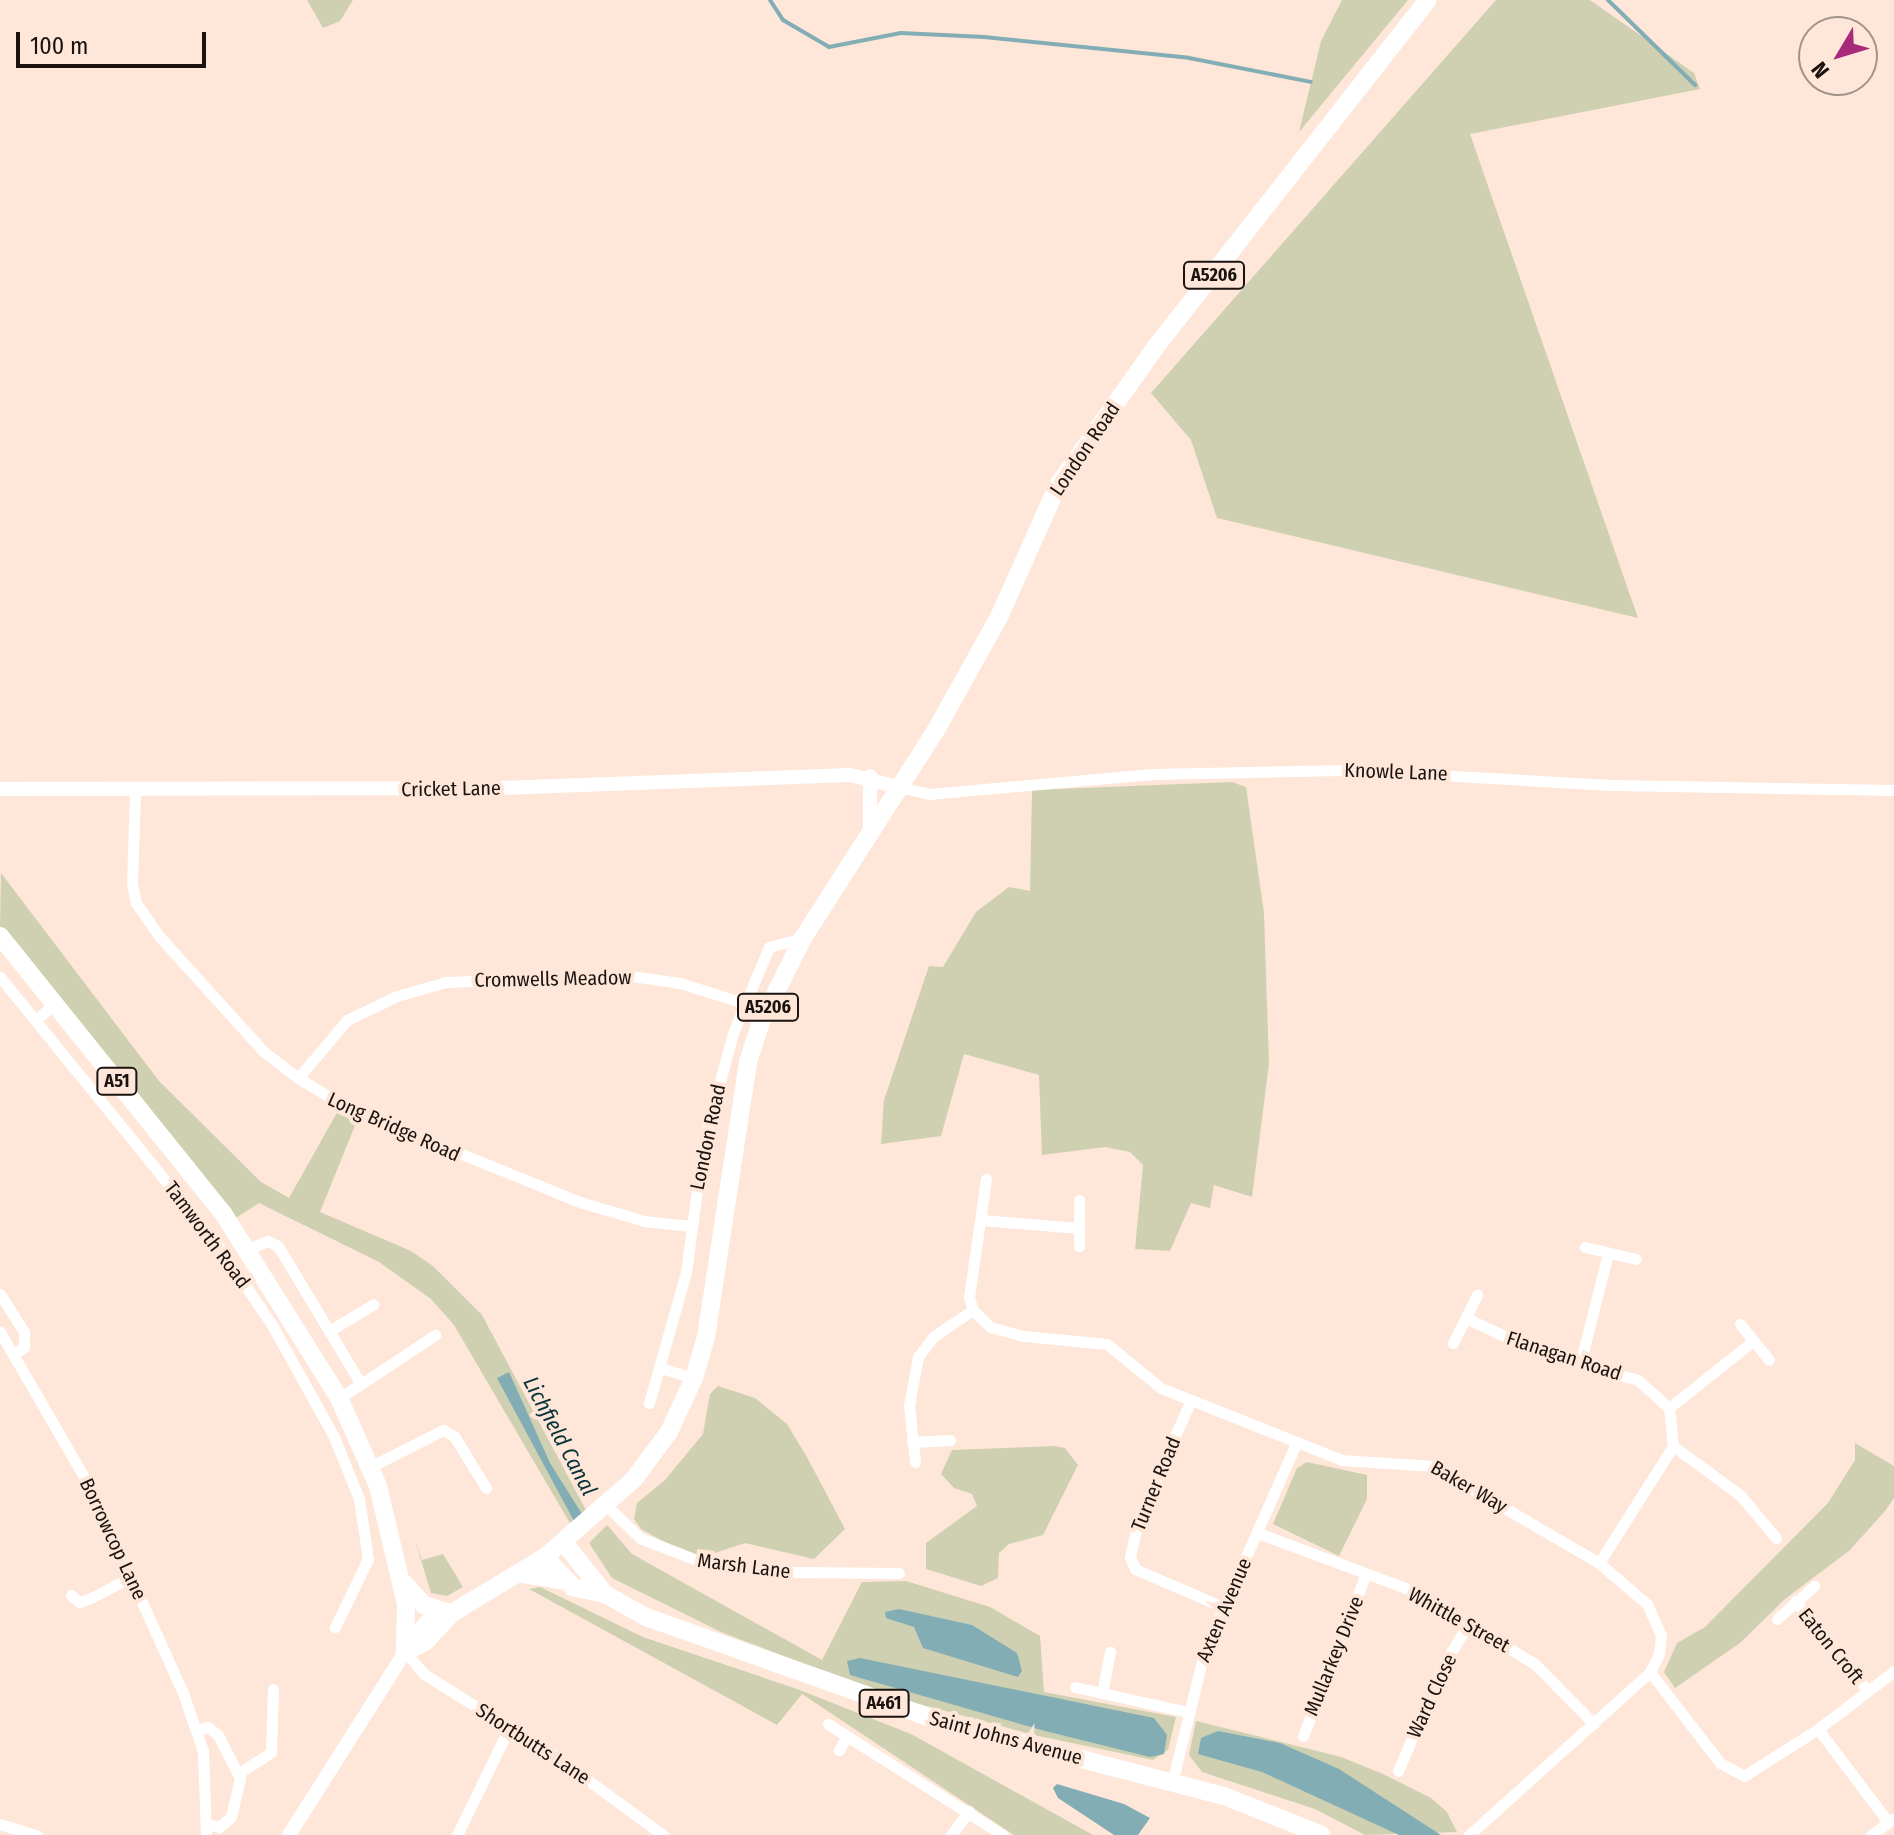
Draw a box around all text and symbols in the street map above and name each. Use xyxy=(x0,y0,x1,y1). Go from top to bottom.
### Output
scale bar xyxy=(20,16,210,66)
north arrow xyxy=(1798,16,1878,96)
text: 100 m xyxy=(30,32,88,60)
text: N xyxy=(1806,56,1835,83)
road number: A5206 xyxy=(1182,261,1246,289)
street label: London Road xyxy=(1045,398,1125,500)
street label: Knowle Lane xyxy=(1344,758,1448,786)
street label: Cricket Lane xyxy=(401,776,501,802)
street label: Cromwells Meadow xyxy=(474,966,632,992)
road number: A5206 xyxy=(736,993,800,1021)
road number: A51 xyxy=(95,1067,139,1095)
street label: London Road xyxy=(685,1082,731,1192)
street label: Long Bridge Road xyxy=(324,1087,464,1167)
street label: Tamworth Road xyxy=(159,1177,255,1293)
street label: Flanagan Road xyxy=(1504,1326,1624,1386)
water label: Lichfield Canal xyxy=(518,1372,602,1500)
street label: Turner Road xyxy=(1126,1433,1186,1535)
street label: Baker Way xyxy=(1427,1456,1511,1518)
street label: Borrowcop Lane xyxy=(74,1474,152,1604)
street label: Marsh Lane xyxy=(696,1548,792,1584)
street label: Axten Avenue xyxy=(1191,1554,1257,1666)
street label: Whittle Street xyxy=(1404,1582,1514,1658)
street label: Mullarkey Drive xyxy=(1299,1593,1369,1719)
street label: Eaton Croft xyxy=(1793,1603,1869,1689)
street label: Ward Close xyxy=(1402,1650,1462,1742)
road number: A461 xyxy=(858,1689,910,1717)
street label: Shortbutts Lane xyxy=(472,1698,594,1790)
street label: Saint Johns Avenue xyxy=(927,1706,1085,1770)

